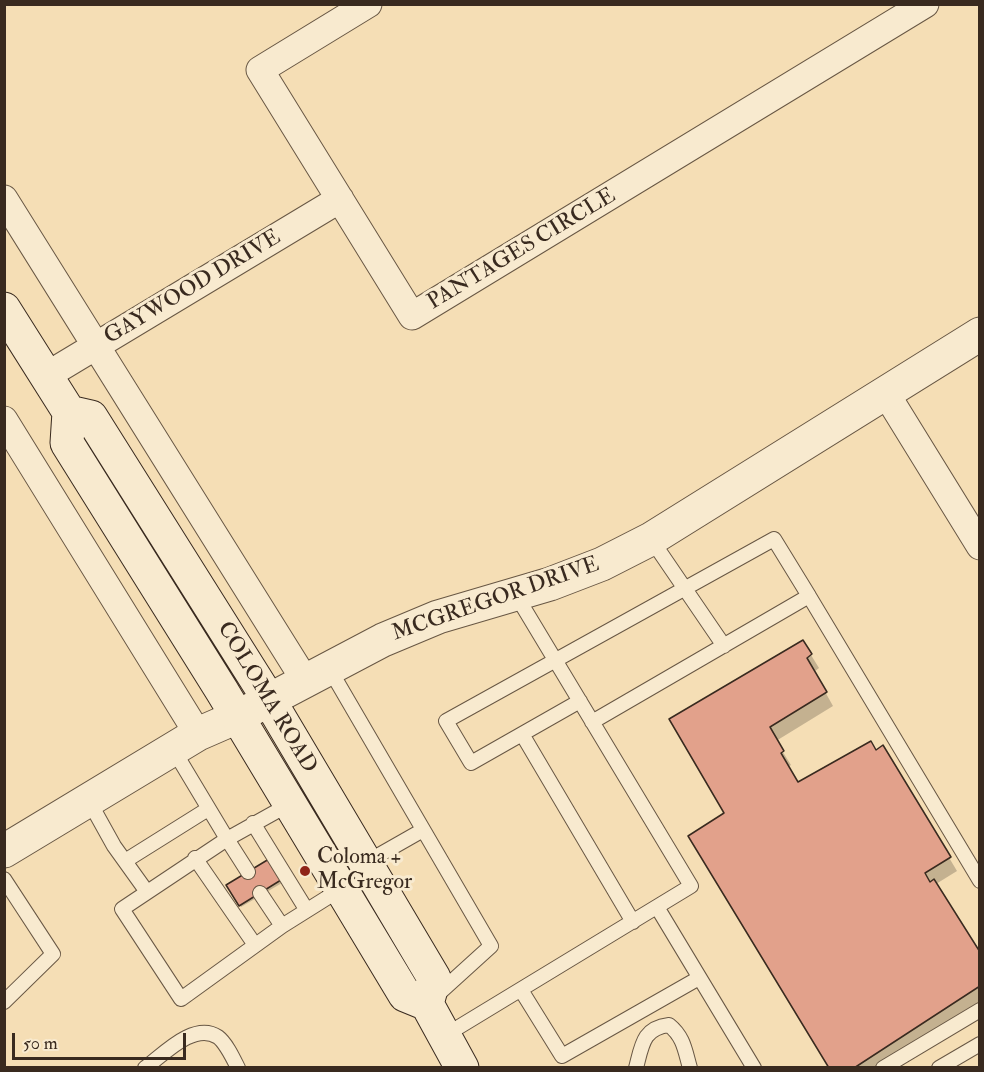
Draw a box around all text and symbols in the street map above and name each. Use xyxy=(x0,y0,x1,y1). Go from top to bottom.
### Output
street label: PANTAGES CIRCLE xyxy=(423,183,621,317)
street label: GAYWOOD DRIVE xyxy=(100,225,286,351)
street label: MCGREGOR DRIVE xyxy=(389,552,603,648)
street label: COLOMA ROAD xyxy=(210,617,322,779)
place label: Coloma + McGregor xyxy=(317,845,412,896)
marker: Coloma + McGregor xyxy=(298,864,312,878)
scale bar xyxy=(15,1021,189,1059)
text: 50 m xyxy=(23,1032,58,1055)

